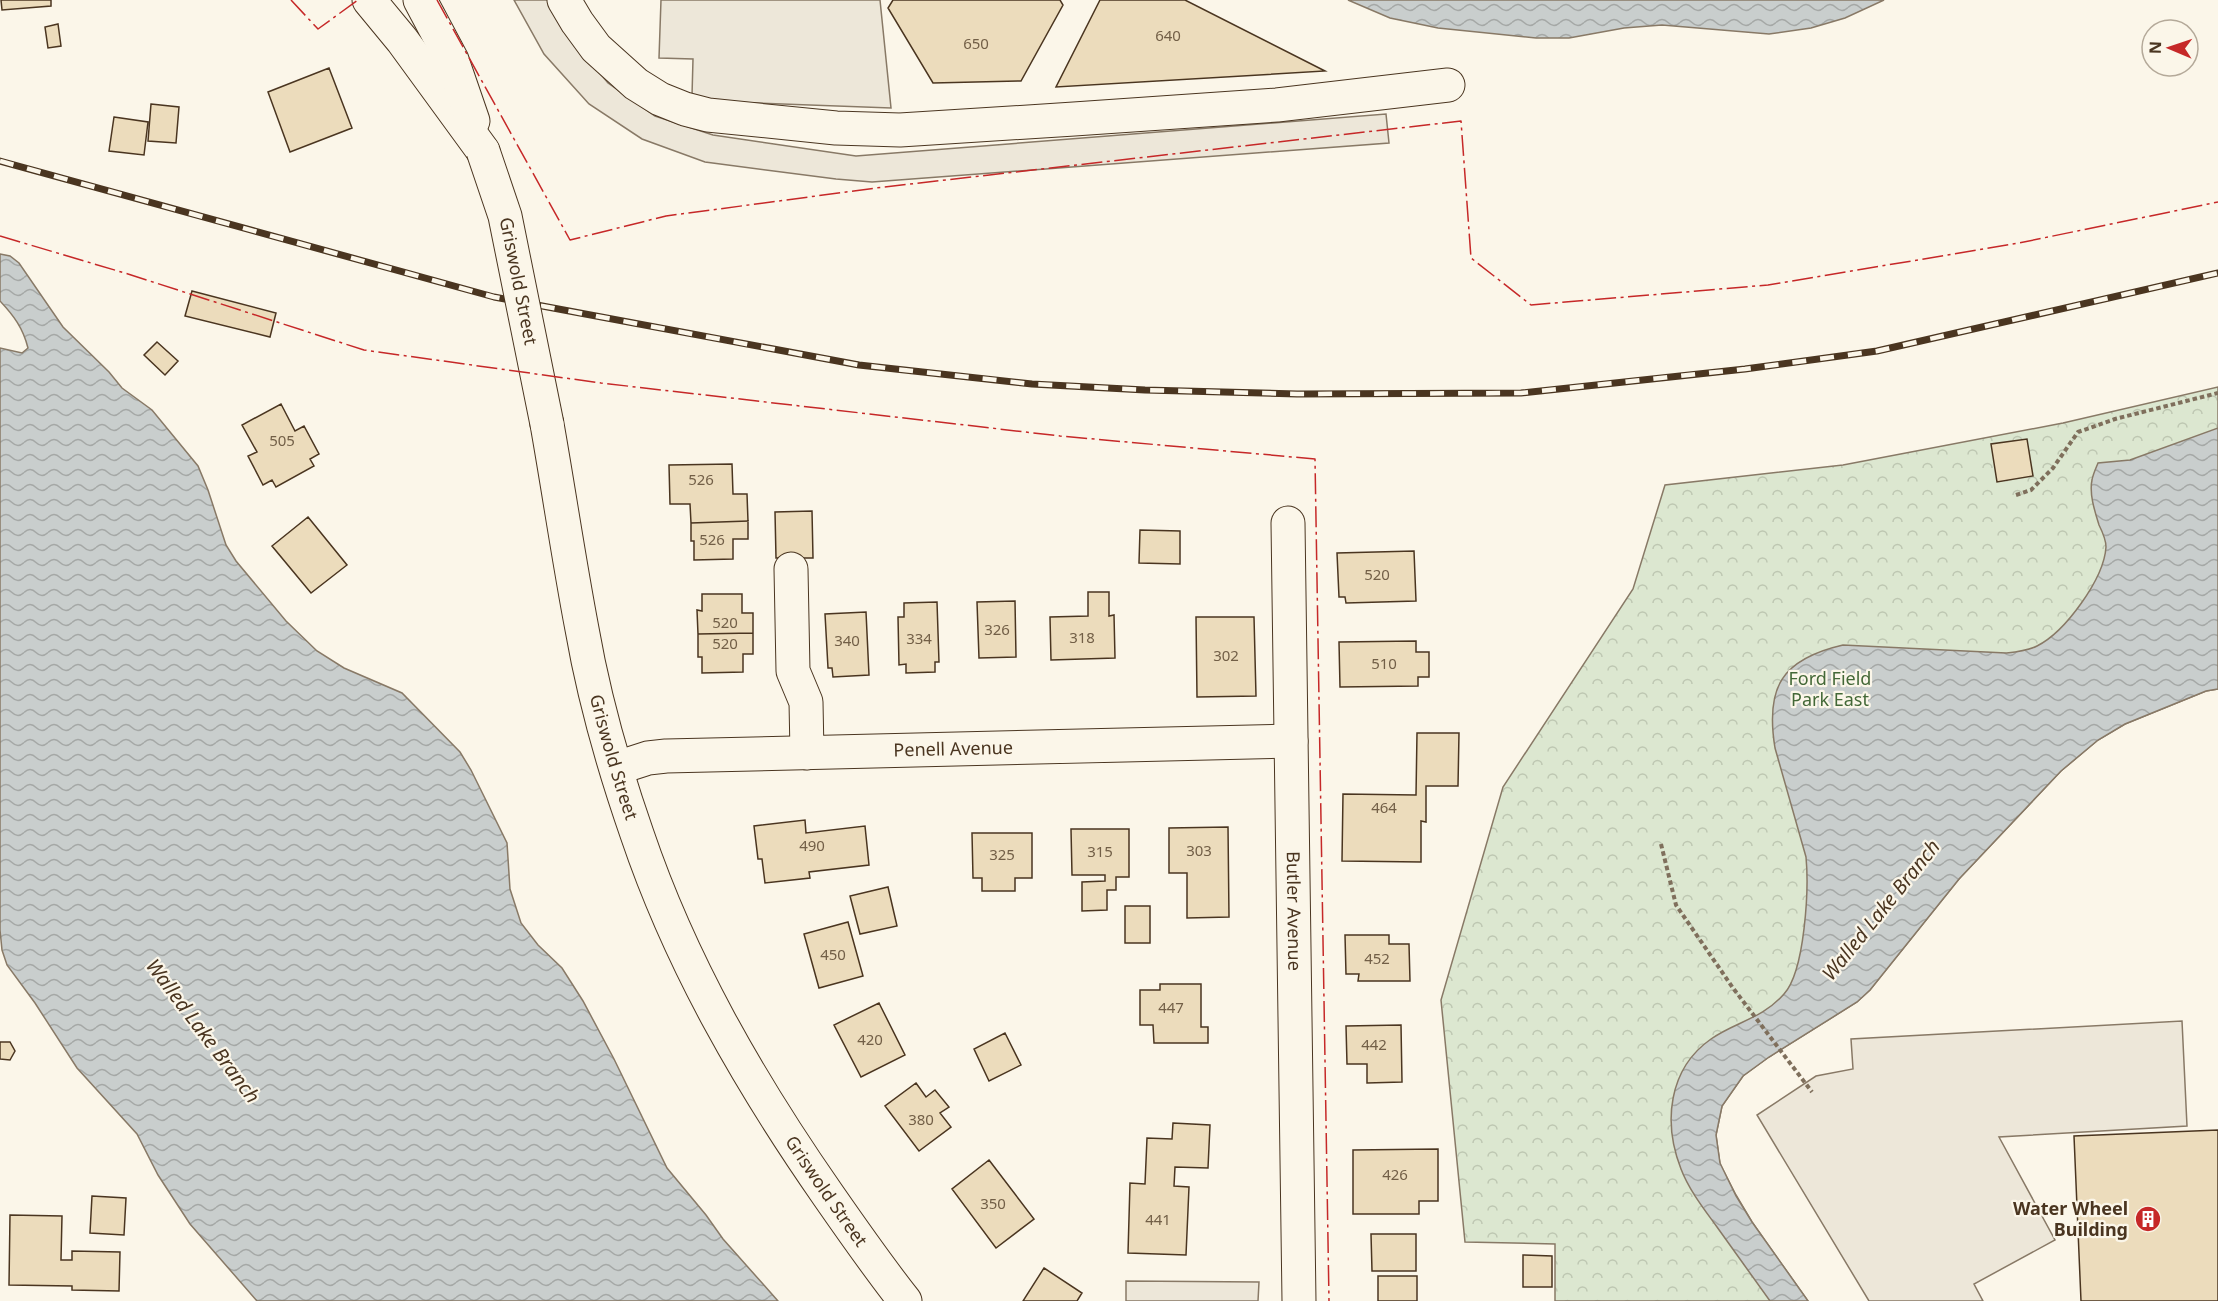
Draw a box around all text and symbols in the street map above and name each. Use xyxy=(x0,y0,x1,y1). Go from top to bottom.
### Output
north arrow xyxy=(2140,18,2200,78)
house number: 640 xyxy=(1155,25,1181,45)
house number: 650 xyxy=(963,33,989,53)
text: N xyxy=(2144,41,2166,54)
street label: Griswold Street xyxy=(495,215,544,347)
house number: 505 xyxy=(269,430,295,450)
house number: 526 xyxy=(688,469,714,489)
house number: 526 xyxy=(699,529,725,549)
house number: 520 xyxy=(1364,564,1390,584)
house number: 520 xyxy=(712,612,738,632)
house number: 326 xyxy=(984,619,1010,639)
house number: 318 xyxy=(1069,627,1095,647)
house number: 334 xyxy=(906,628,932,648)
house number: 340 xyxy=(834,630,860,650)
house number: 520 xyxy=(712,633,738,653)
house number: 302 xyxy=(1213,645,1239,665)
house number: 510 xyxy=(1371,653,1397,673)
park label: Ford Field Park East xyxy=(1789,666,1871,711)
street label: Griswold Street xyxy=(585,692,644,823)
street label: Penell Avenue xyxy=(893,735,1013,762)
house number: 464 xyxy=(1371,797,1397,817)
water label: Walled Lake Branch xyxy=(1815,834,1946,986)
house number: 490 xyxy=(799,835,825,855)
house number: 303 xyxy=(1186,840,1212,860)
house number: 315 xyxy=(1087,841,1113,861)
house number: 325 xyxy=(989,844,1015,864)
street label: Butler Avenue xyxy=(1282,851,1307,971)
house number: 450 xyxy=(820,944,846,964)
house number: 452 xyxy=(1364,948,1390,968)
water label: Walled Lake Branch xyxy=(140,953,267,1108)
house number: 447 xyxy=(1158,997,1184,1017)
house number: 420 xyxy=(857,1029,883,1049)
house number: 442 xyxy=(1361,1034,1387,1054)
house number: 380 xyxy=(908,1109,934,1129)
street label: Griswold Street xyxy=(780,1131,874,1251)
house number: 426 xyxy=(1382,1164,1408,1184)
house number: 350 xyxy=(980,1193,1006,1213)
place label: Water Wheel Building xyxy=(2013,1196,2128,1241)
building icon: Water Wheel Building xyxy=(2133,1204,2163,1234)
house number: 441 xyxy=(1145,1209,1171,1229)

